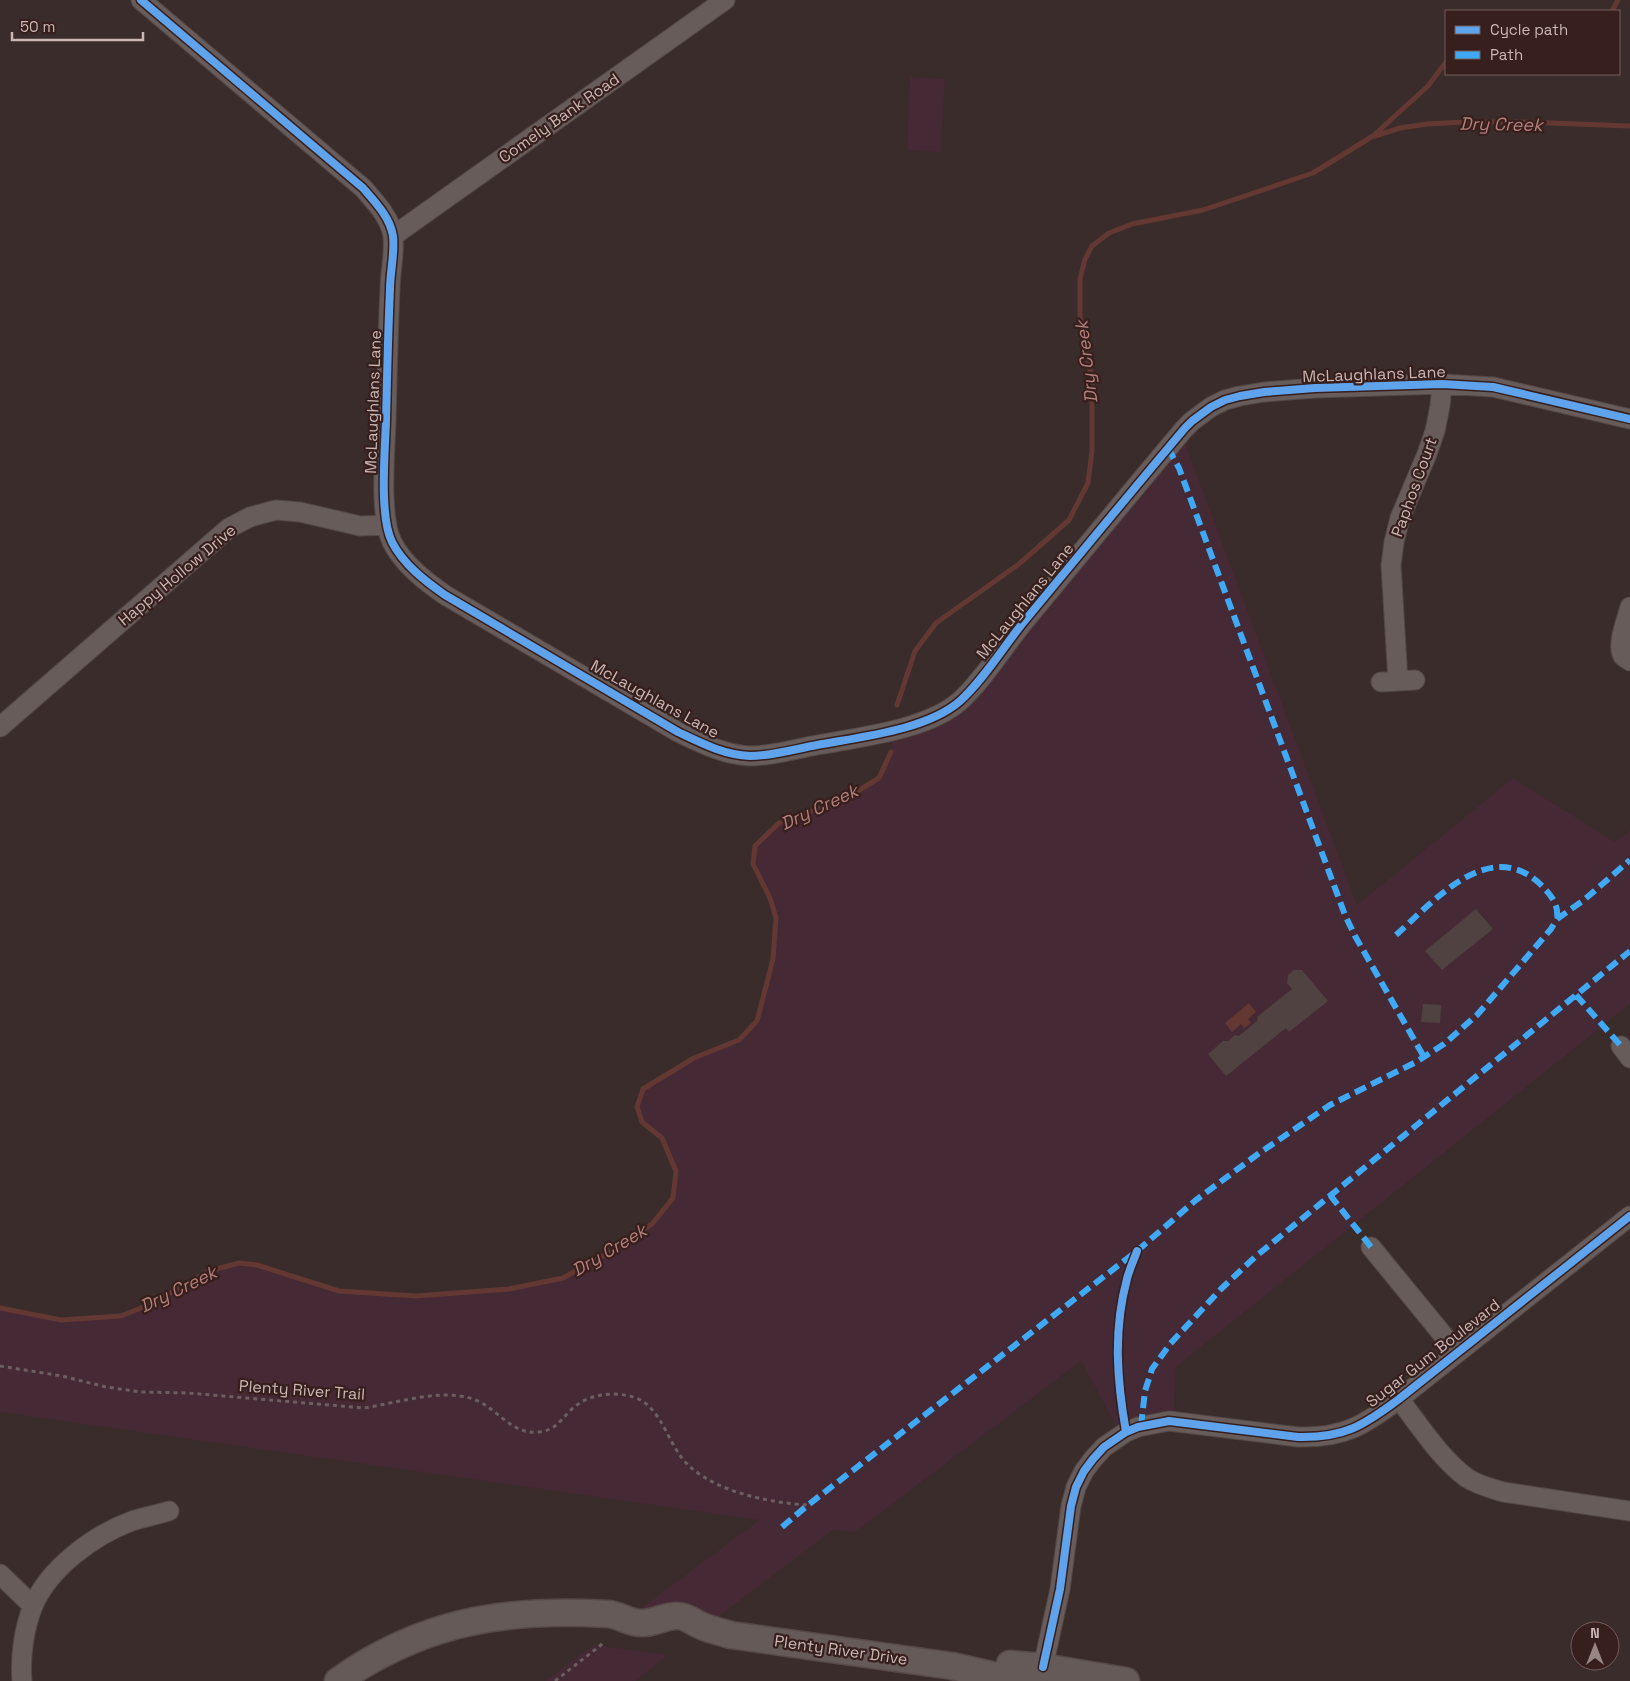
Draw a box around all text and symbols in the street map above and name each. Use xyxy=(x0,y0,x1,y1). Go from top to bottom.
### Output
scale bar xyxy=(12,10,144,42)
legend xyxy=(1445,10,1620,75)
text: 50 m xyxy=(20,17,55,36)
text: Cycle path xyxy=(1490,20,1568,39)
text: Path xyxy=(1490,45,1523,64)
street label: Comely Bank Road xyxy=(494,68,624,168)
water label: Dry Creek xyxy=(1459,112,1545,136)
water label: Dry Creek xyxy=(1069,317,1102,405)
street label: McLaughlans Lane xyxy=(360,330,386,474)
street label: McLaughlans Lane xyxy=(1302,361,1446,387)
street label: Paphos Court xyxy=(1386,434,1442,540)
street label: Happy Hollow Drive xyxy=(114,520,240,630)
street label: McLaughlans Lane xyxy=(972,539,1078,663)
street label: McLaughlans Lane xyxy=(587,655,723,743)
water label: Dry Creek xyxy=(776,778,864,835)
water label: Dry Creek xyxy=(567,1217,653,1281)
water label: Dry Creek xyxy=(135,1259,223,1318)
street label: Sugar Gum Boulevard xyxy=(1362,1294,1504,1412)
street label: Plenty River Trail xyxy=(238,1375,366,1405)
north arrow xyxy=(1570,1621,1620,1671)
text: N xyxy=(1590,1624,1600,1642)
street label: Plenty River Drive xyxy=(773,1630,909,1670)

